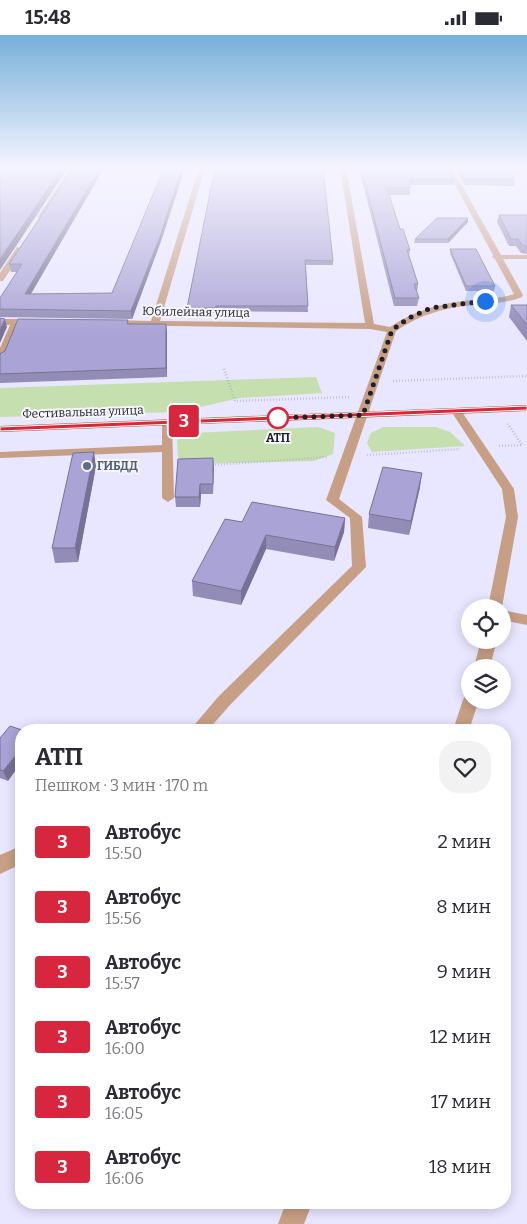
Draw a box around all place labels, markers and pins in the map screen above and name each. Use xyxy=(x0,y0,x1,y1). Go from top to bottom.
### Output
marker: АТП xyxy=(267,407,289,429)
place label: АТП xyxy=(266,431,290,445)
place label: ГИБДД xyxy=(97,459,138,473)
marker: ГИБДД xyxy=(81,460,93,472)

